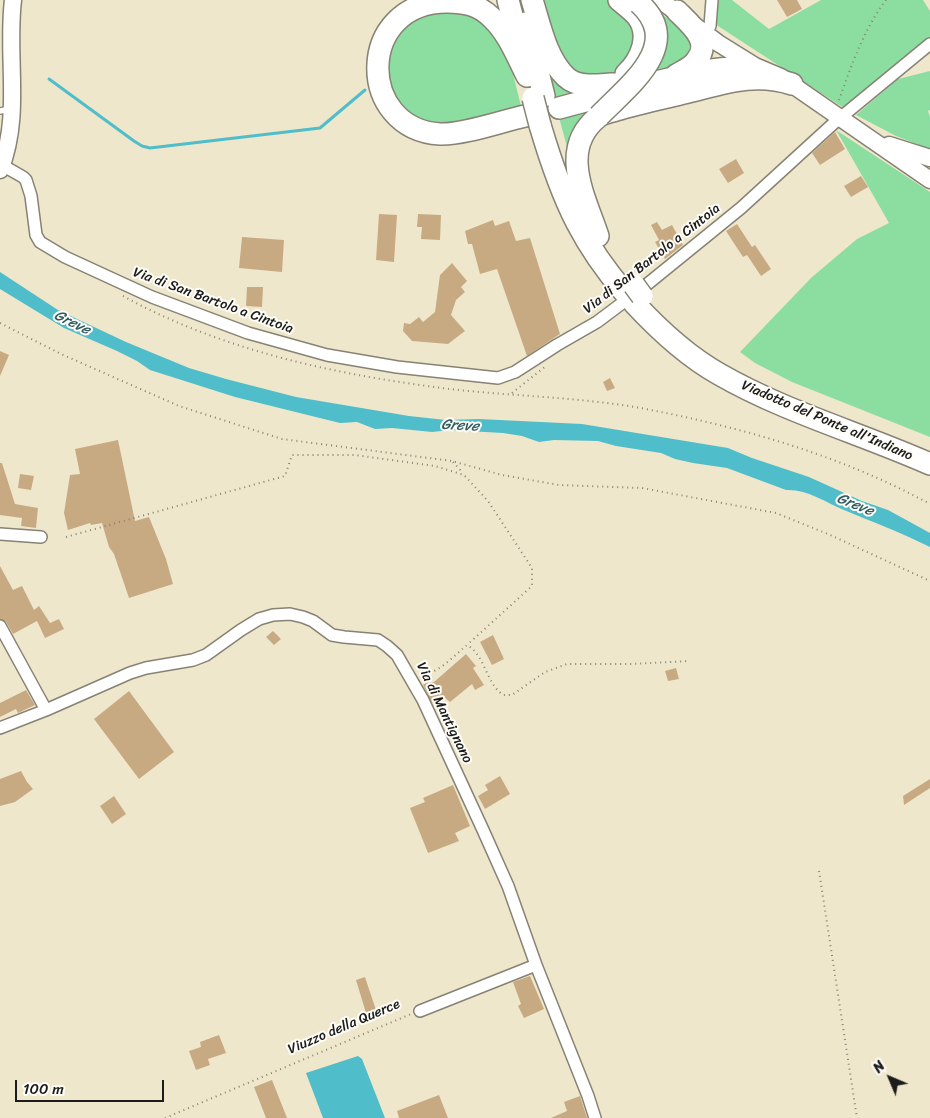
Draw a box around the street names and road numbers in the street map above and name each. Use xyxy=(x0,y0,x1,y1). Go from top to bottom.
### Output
street label: Via di San Bartolo a Cintoia xyxy=(580,200,724,318)
street label: Via di San Bartolo a Cintoia xyxy=(131,264,295,338)
street label: Viadotto del Ponte all'Indiano xyxy=(739,377,915,465)
street label: Via di Mantignano xyxy=(412,660,476,766)
street label: Viuzzo della Querce xyxy=(285,996,403,1058)

